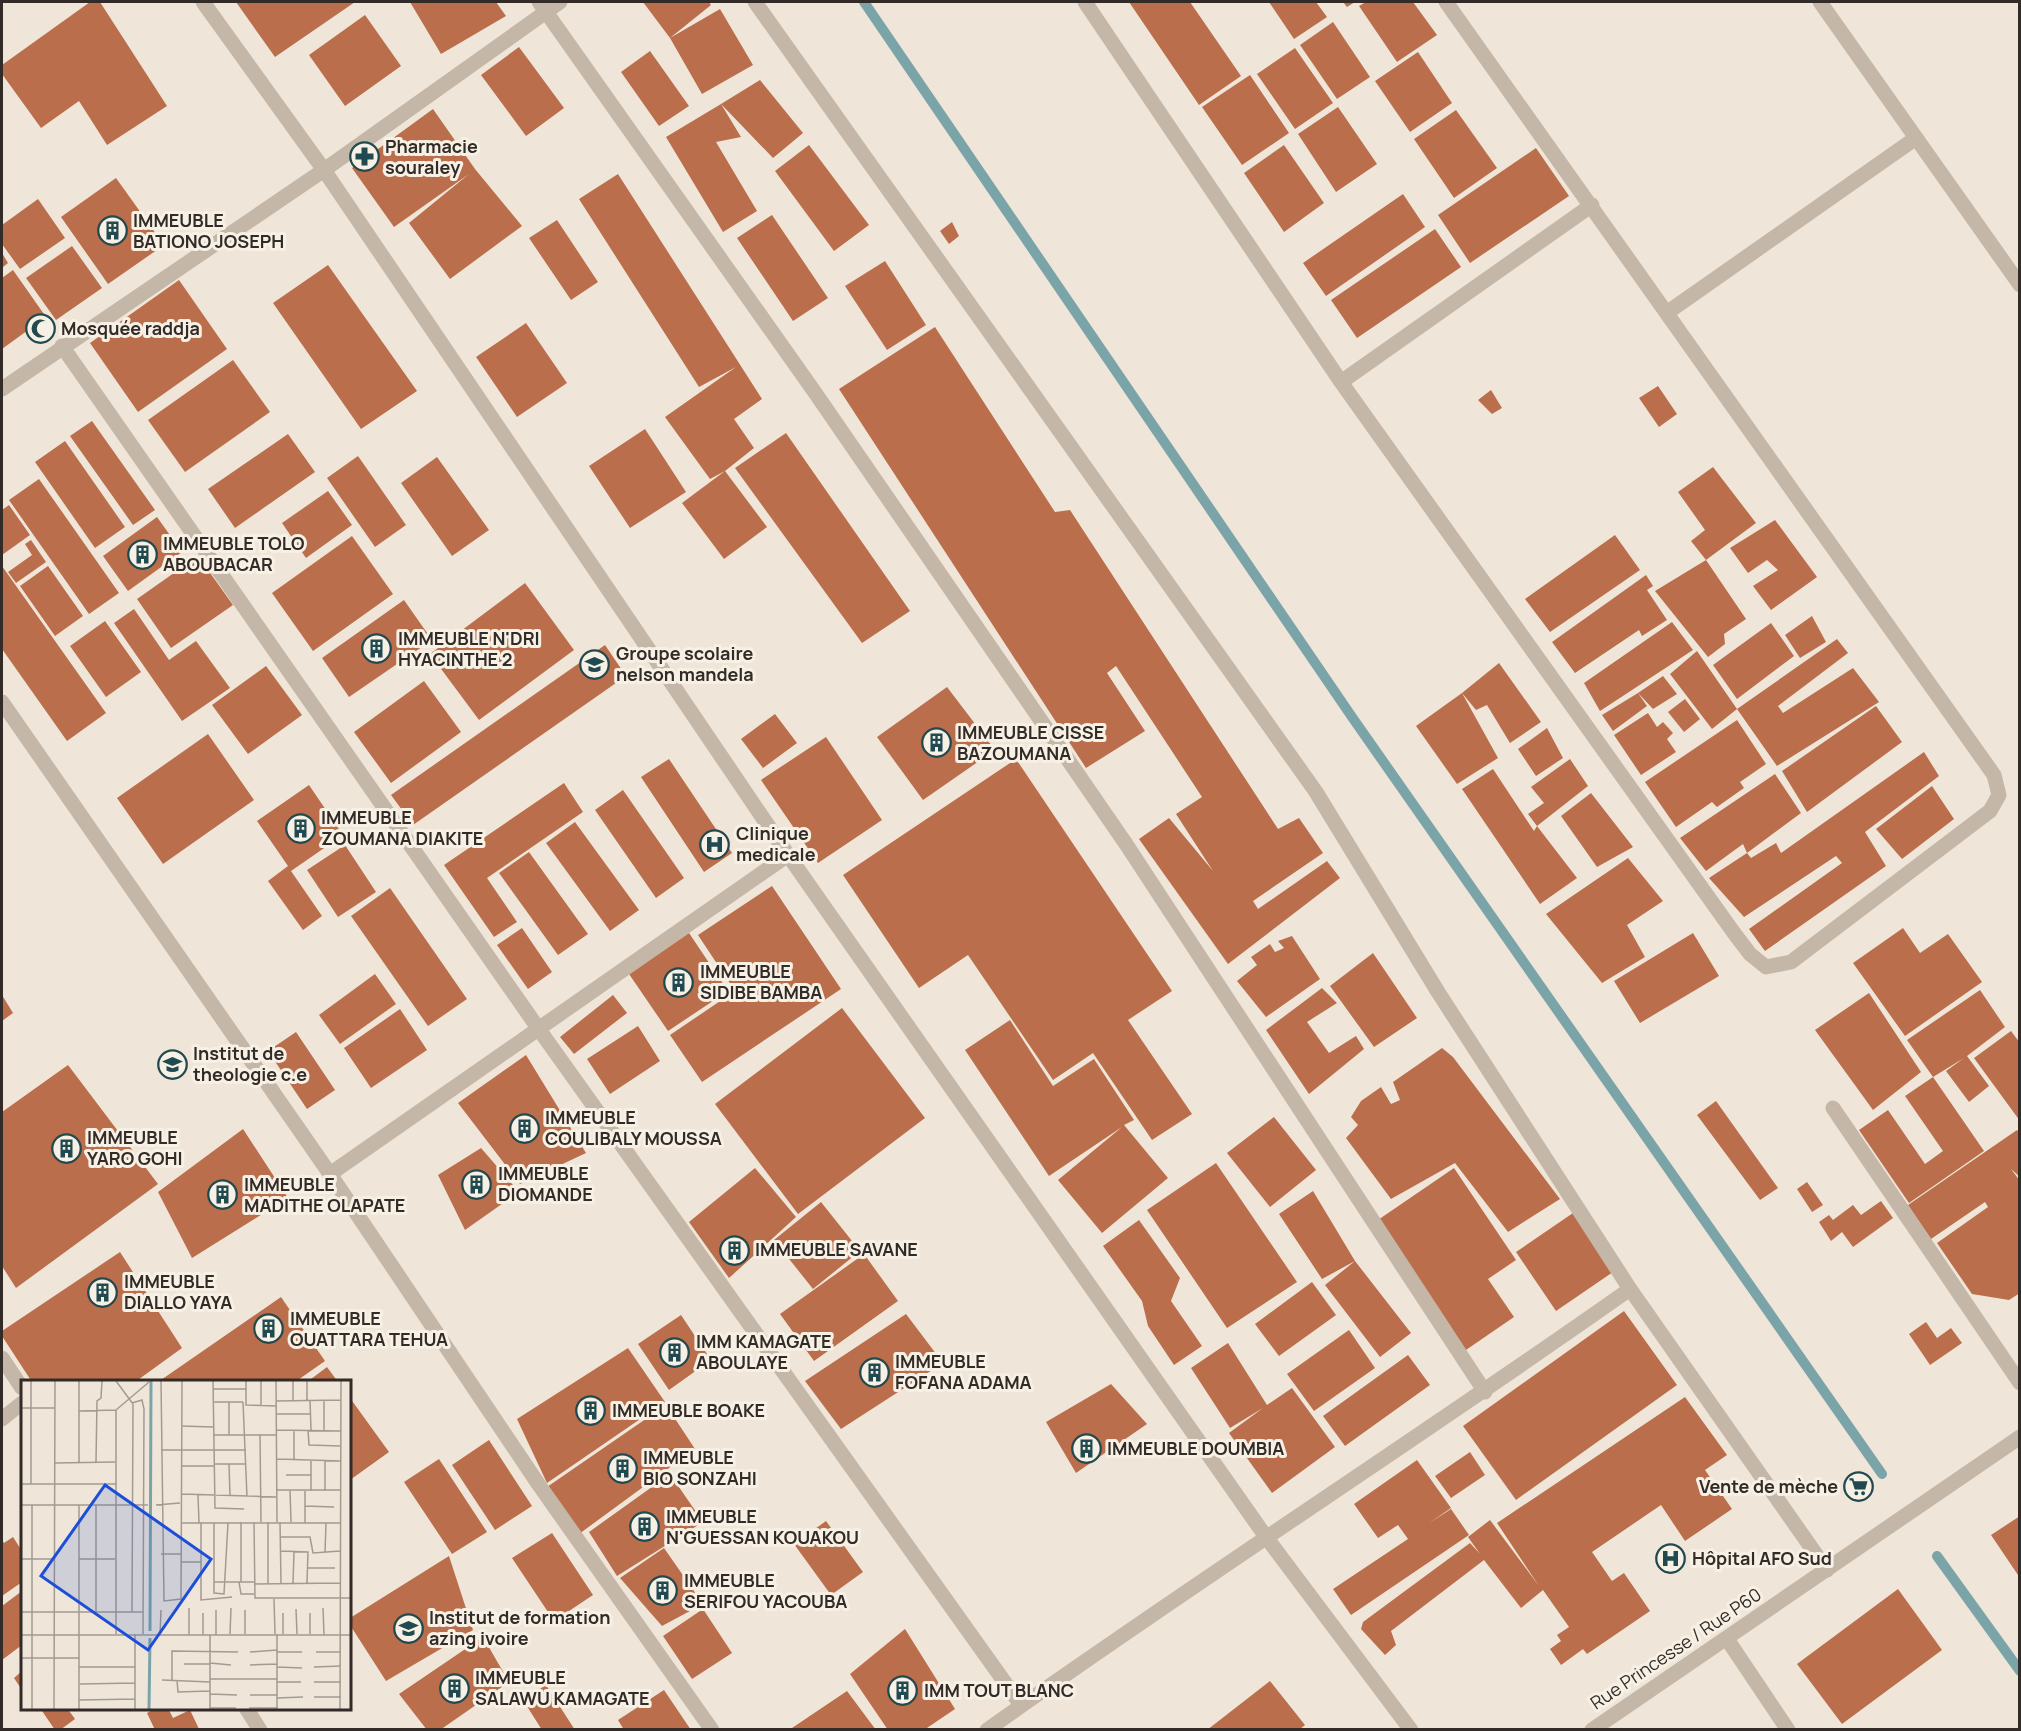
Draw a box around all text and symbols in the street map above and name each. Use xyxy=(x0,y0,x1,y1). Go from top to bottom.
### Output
place label: Pharmacie souraley xyxy=(385,134,478,179)
pharmacy icon: Pharmacie souraley xyxy=(348,141,380,173)
place label: IMMEUBLE BATIONO JOSEPH xyxy=(133,208,284,253)
building icon: IMMEUBLE BATIONO JOSEPH xyxy=(96,215,128,247)
mosque icon: Mosquée raddja xyxy=(24,313,56,345)
place label: Mosquée raddja xyxy=(61,316,200,340)
place label: IMMEUBLE TOLO ABOUBACAR xyxy=(163,531,305,576)
building icon: IMMEUBLE TOLO ABOUBACAR xyxy=(126,538,158,570)
place label: IMMEUBLE N'DRI HYACINTHE 2 xyxy=(398,626,540,671)
building icon: IMMEUBLE N'DRI HYACINTHE 2 xyxy=(361,633,393,665)
place label: Groupe scolaire nelson mandela xyxy=(616,641,754,686)
school or university icon: Groupe scolaire nelson mandela xyxy=(579,648,611,680)
place label: IMMEUBLE CISSE BAZOUMANA xyxy=(957,720,1104,765)
building icon: IMMEUBLE CISSE BAZOUMANA xyxy=(920,727,952,759)
place label: IMMEUBLE ZOUMANA DIAKITE xyxy=(321,805,483,850)
building icon: IMMEUBLE ZOUMANA DIAKITE xyxy=(284,812,316,844)
place label: Clinique medicale xyxy=(736,821,816,866)
hospital icon: Clinique medicale xyxy=(699,828,731,860)
place label: IMMEUBLE SIDIBE BAMBA xyxy=(700,959,822,1004)
building icon: IMMEUBLE SIDIBE BAMBA xyxy=(663,966,695,998)
place label: Institut de theologie c.e xyxy=(193,1041,307,1086)
school or university icon: Institut de theologie c.e xyxy=(156,1048,188,1080)
place label: IMMEUBLE COULIBALY MOUSSA xyxy=(545,1105,722,1150)
building icon: IMMEUBLE COULIBALY MOUSSA xyxy=(508,1112,540,1144)
place label: IMMEUBLE YARO GOHI xyxy=(87,1125,183,1170)
building icon: IMMEUBLE YARO GOHI xyxy=(50,1132,82,1164)
place label: IMMEUBLE DIOMANDE xyxy=(498,1161,593,1206)
building icon: IMMEUBLE DIOMANDE xyxy=(461,1168,493,1200)
place label: IMMEUBLE MADITHE OLAPATE xyxy=(244,1172,405,1217)
building icon: IMMEUBLE MADITHE OLAPATE xyxy=(207,1179,239,1211)
building icon: IMMEUBLE SAVANE xyxy=(718,1234,750,1266)
place label: IMMEUBLE SAVANE xyxy=(755,1237,918,1261)
place label: IMMEUBLE DIALLO YAYA xyxy=(124,1269,232,1314)
building icon: IMMEUBLE DIALLO YAYA xyxy=(87,1276,119,1308)
place label: IMMEUBLE OUATTARA TEHUA xyxy=(290,1306,448,1351)
building icon: IMMEUBLE OUATTARA TEHUA xyxy=(253,1313,285,1345)
place label: IMM KAMAGATE ABOULAYE xyxy=(696,1329,832,1374)
building icon: IMM KAMAGATE ABOULAYE xyxy=(659,1336,691,1368)
place label: IMMEUBLE FOFANA ADAMA xyxy=(895,1349,1032,1394)
building icon: IMMEUBLE FOFANA ADAMA xyxy=(858,1356,890,1388)
inset map xyxy=(21,1380,351,1710)
building icon: IMMEUBLE BOAKE xyxy=(575,1395,607,1427)
place label: IMMEUBLE BOAKE xyxy=(612,1398,765,1422)
building icon: IMMEUBLE DOUMBIA xyxy=(1070,1433,1102,1465)
place label: IMMEUBLE DOUMBIA xyxy=(1107,1436,1284,1460)
place label: IMMEUBLE BIO SONZAHI xyxy=(643,1445,757,1490)
building icon: IMMEUBLE BIO SONZAHI xyxy=(606,1452,638,1484)
supermarket icon: Vente de mèche xyxy=(1843,1471,1875,1503)
place label: Vente de mèche xyxy=(1699,1474,1838,1498)
place label: IMMEUBLE N'GUESSAN KOUAKOU xyxy=(666,1504,859,1549)
building icon: IMMEUBLE N'GUESSAN KOUAKOU xyxy=(629,1511,661,1543)
hospital icon: Hôpital AFO Sud xyxy=(1655,1543,1687,1575)
place label: Hôpital AFO Sud xyxy=(1692,1546,1832,1570)
place label: IMMEUBLE SERIFOU YACOUBA xyxy=(684,1568,847,1613)
building icon: IMMEUBLE SERIFOU YACOUBA xyxy=(647,1575,679,1607)
street label: Rue Princesse / Rue P60 xyxy=(1585,1582,1766,1714)
place label: Institut de formation azing ivoire xyxy=(429,1605,610,1650)
school or university icon: Institut de formation azing ivoire xyxy=(392,1612,424,1644)
place label: IMMEUBLE SALAWU KAMAGATE xyxy=(475,1665,650,1710)
building icon: IMMEUBLE SALAWU KAMAGATE xyxy=(438,1672,470,1704)
building icon: IMM TOUT BLANC xyxy=(887,1675,919,1707)
place label: IMM TOUT BLANC xyxy=(924,1678,1074,1702)

